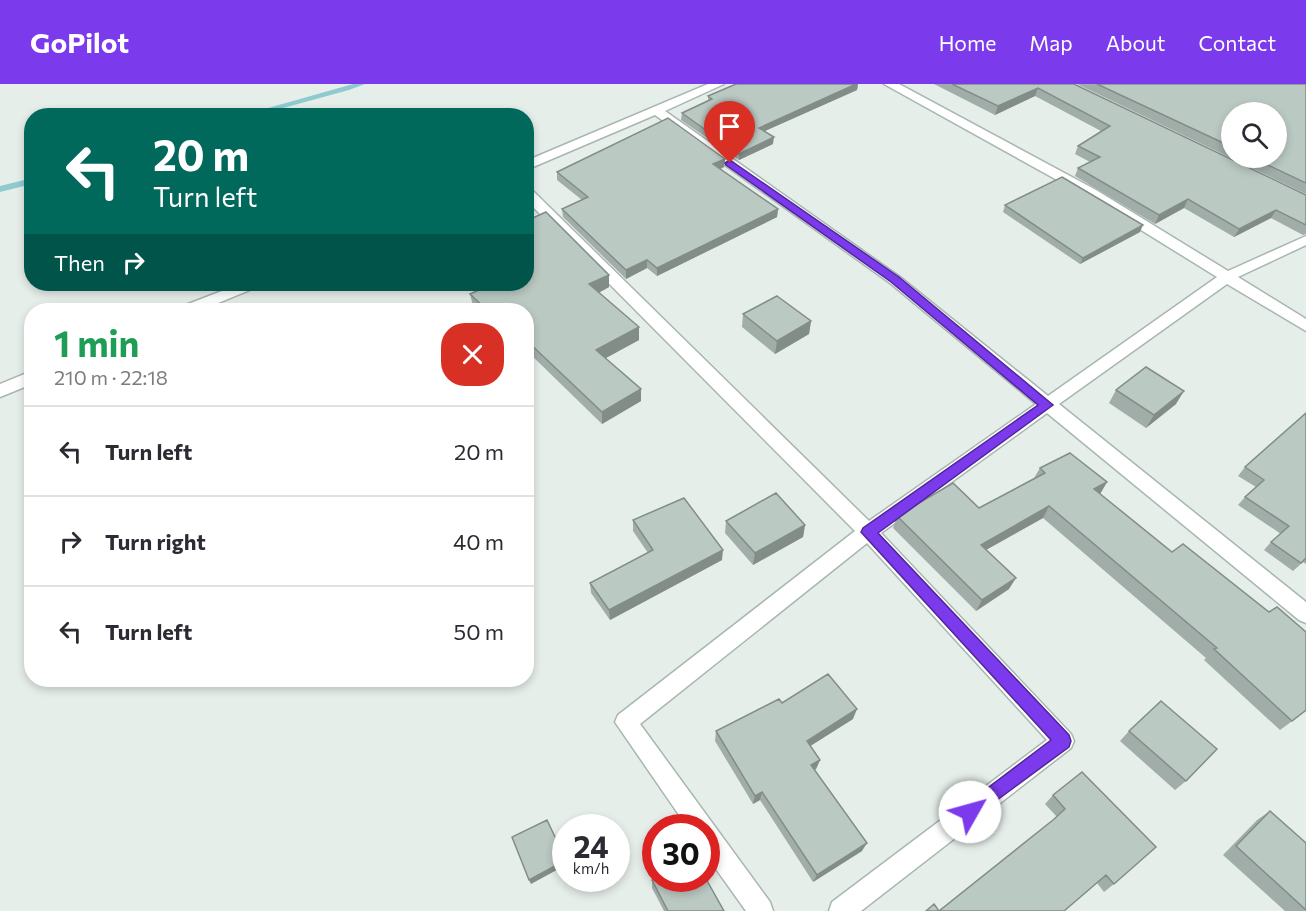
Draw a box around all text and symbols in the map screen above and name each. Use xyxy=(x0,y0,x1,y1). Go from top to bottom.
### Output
text: GoPilot xyxy=(30,25,129,59)
text: Home xyxy=(939,30,996,55)
text: Map xyxy=(1029,30,1073,55)
text: About xyxy=(1106,30,1165,55)
text: Contact xyxy=(1198,30,1276,55)
pin xyxy=(704,101,755,163)
map controls xyxy=(1221,102,1287,168)
button: search xyxy=(1221,102,1287,168)
icon: arrive xyxy=(713,110,746,143)
text: 20 m xyxy=(153,128,249,180)
icon: left xyxy=(54,132,132,210)
text: Turn left xyxy=(153,180,257,213)
icon: right xyxy=(117,246,150,279)
text: Then xyxy=(54,249,105,276)
text: 1 min xyxy=(54,320,139,364)
button: close xyxy=(441,323,504,386)
text: 210 m · 22:18 xyxy=(54,365,168,389)
icon: left xyxy=(54,435,87,468)
text: Turn left xyxy=(105,438,192,465)
text: 20 m xyxy=(454,438,504,465)
icon: right xyxy=(54,525,87,558)
text: Turn right xyxy=(105,528,206,555)
text: 40 m xyxy=(453,528,504,555)
icon: left xyxy=(54,615,87,648)
text: Turn left xyxy=(105,618,192,645)
text: 50 m xyxy=(454,618,504,645)
position arrow xyxy=(938,780,1002,844)
speed limit sign: 30 xyxy=(642,814,720,892)
text: 24 xyxy=(573,827,609,864)
text: km/h xyxy=(573,859,609,877)

